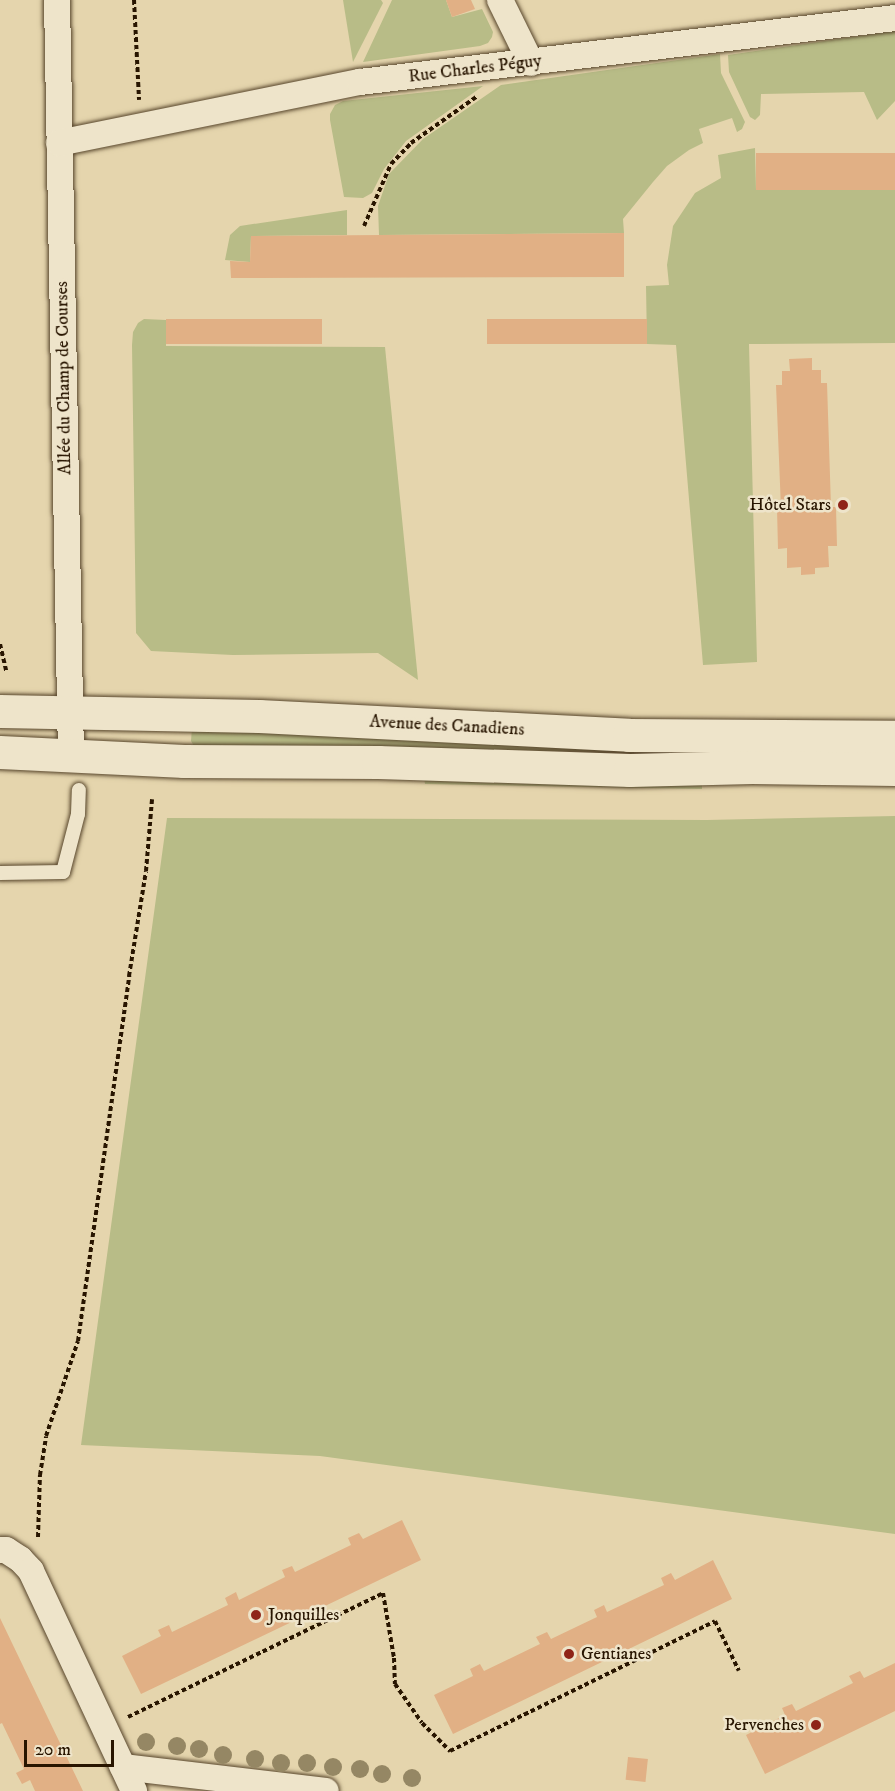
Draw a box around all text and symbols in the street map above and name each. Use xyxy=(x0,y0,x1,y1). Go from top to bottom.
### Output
street label: Rue Charles Péguy xyxy=(407,50,543,88)
street label: Allée du Champ de Courses xyxy=(52,281,76,475)
place label: Hôtel Stars xyxy=(749,494,831,516)
marker: Hôtel Stars xyxy=(836,498,850,512)
street label: Avenue des Canadiens xyxy=(369,711,525,741)
place label: Jonquilles xyxy=(268,1604,339,1626)
marker: Jonquilles xyxy=(249,1608,263,1622)
place label: Gentianes xyxy=(581,1643,651,1665)
marker: Gentianes xyxy=(562,1647,576,1661)
place label: Pervenches xyxy=(724,1714,804,1736)
marker: Pervenches xyxy=(809,1718,823,1732)
scale bar xyxy=(27,1728,117,1766)
text: 20 m xyxy=(35,1739,71,1761)

